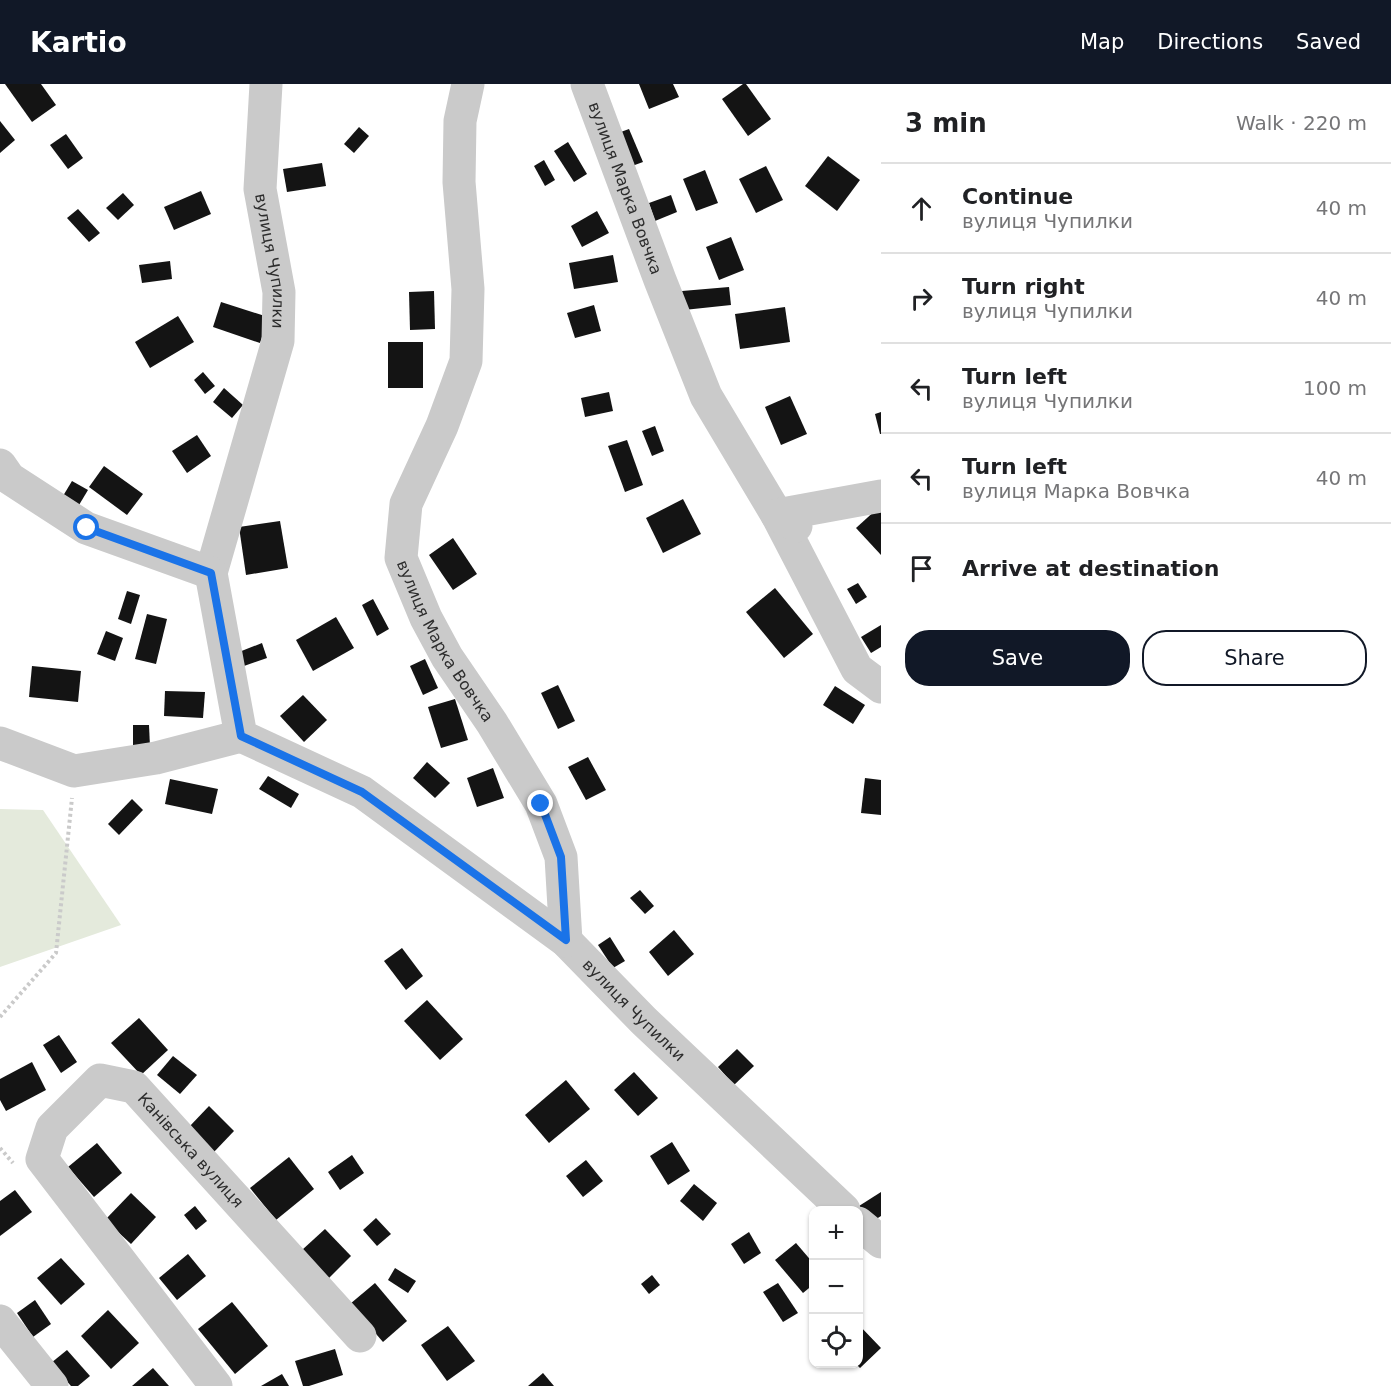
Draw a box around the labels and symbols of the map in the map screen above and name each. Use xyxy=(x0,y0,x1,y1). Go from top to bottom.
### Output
street label: вулиця Марка Вовчка xyxy=(584,99,666,277)
street label: вулиця Чупилки xyxy=(251,192,288,329)
route start xyxy=(73,514,99,540)
street label: вулиця Марка Вовчка xyxy=(393,557,497,726)
route end xyxy=(527,790,553,816)
street label: вулиця Чупилки xyxy=(579,955,689,1065)
street label: Канівська вулиця xyxy=(134,1089,248,1211)

